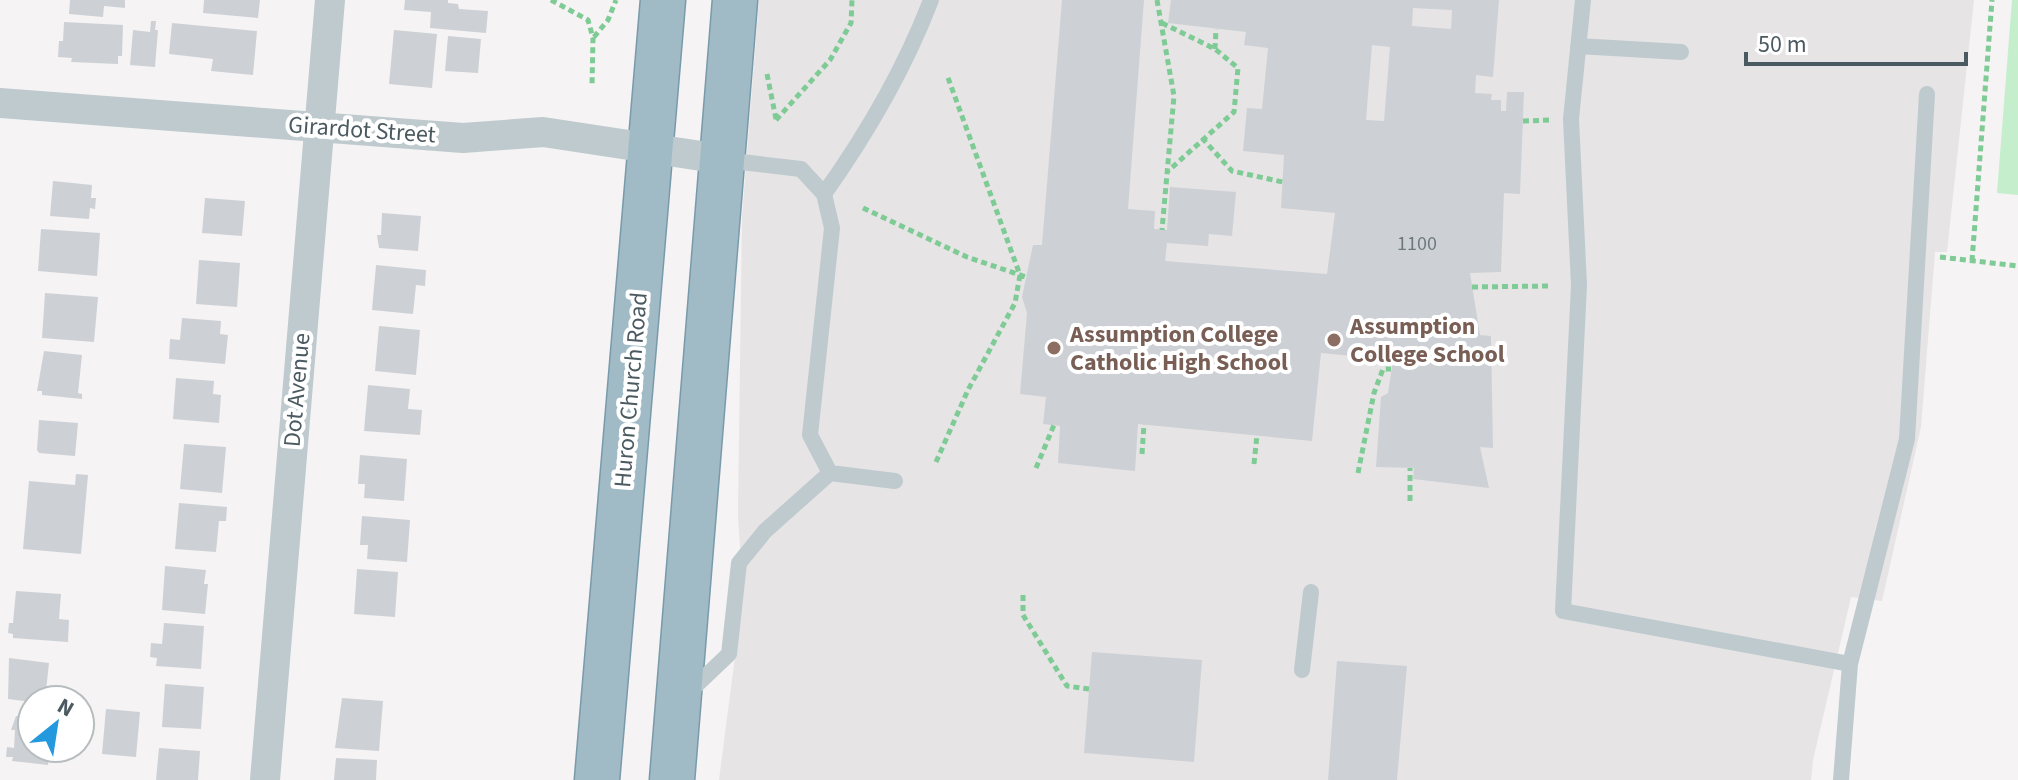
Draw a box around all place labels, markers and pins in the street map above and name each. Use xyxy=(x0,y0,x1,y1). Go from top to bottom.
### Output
place label: Assumption College School xyxy=(1349,309,1505,372)
place label: Assumption College Catholic High School xyxy=(1069,317,1288,380)
marker: Assumption College School xyxy=(1325,331,1343,349)
marker: Assumption College Catholic High School xyxy=(1045,339,1063,357)

